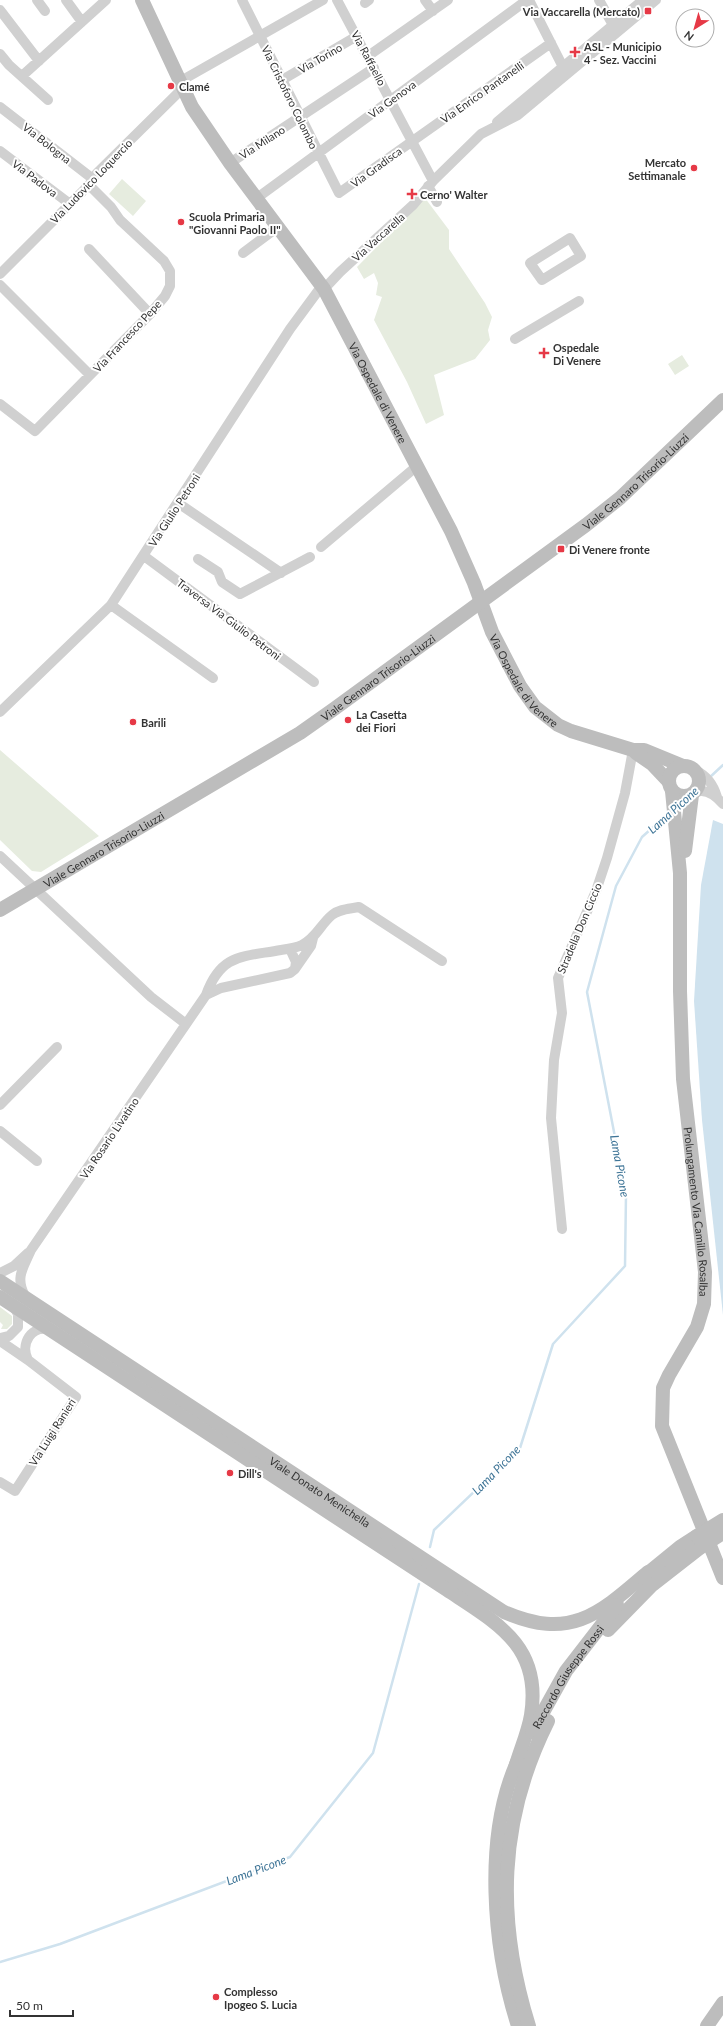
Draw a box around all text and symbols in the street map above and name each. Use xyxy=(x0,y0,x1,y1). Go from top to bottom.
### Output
place label: Via Vaccarella (Mercato) xyxy=(522,5,640,18)
marker: Via Vaccarella (Mercato) xyxy=(643,6,653,16)
north arrow xyxy=(675,8,715,48)
street label: Via Raffaello xyxy=(349,28,389,88)
text: N xyxy=(681,29,696,44)
street label: Via Torino xyxy=(296,40,344,76)
place label: ASL - Municipio 4 - Sez. Vaccini xyxy=(583,40,661,66)
street label: Via Cristoforo Colombo xyxy=(259,43,321,151)
marker: ASL - Municipio 4 - Sez. Vaccini xyxy=(569,46,581,58)
street label: Via Enrico Pantanelli xyxy=(438,58,526,126)
street label: Via Genova xyxy=(366,77,418,121)
place label: Clamé xyxy=(179,80,210,93)
marker: Clamé xyxy=(166,81,176,91)
street label: Via Bologna xyxy=(20,120,74,166)
street label: Via Milano xyxy=(237,122,287,162)
street label: Via Ludovico Loquercio xyxy=(47,136,135,226)
street label: Via Gradisca xyxy=(348,144,404,190)
place label: Mercato Settimanale xyxy=(628,156,686,182)
street label: Via Padova xyxy=(10,157,60,199)
marker: Mercato Settimanale xyxy=(689,163,699,173)
place label: Cerno' Walter xyxy=(420,188,488,201)
marker: Cerno' Walter xyxy=(407,189,417,199)
place label: Scuola Primaria "Giovanni Paolo II" xyxy=(189,210,281,236)
street label: Via Vaccarella xyxy=(349,210,407,264)
marker: Scuola Primaria "Giovanni Paolo II" xyxy=(176,217,186,227)
street label: Via Francesco Pepe xyxy=(90,297,164,375)
street label: Via Ospedale di Venere xyxy=(347,340,410,445)
place label: Ospedale Di Venere xyxy=(553,341,601,367)
marker: Ospedale Di Venere xyxy=(538,347,550,359)
street label: Viale Gennaro Trisorio-Liuzzi xyxy=(580,430,691,532)
street label: Via Giulio Petroni xyxy=(146,471,203,549)
place label: Di Venere fronte xyxy=(569,543,650,556)
marker: Di Venere fronte xyxy=(556,544,566,554)
street label: Traversa Via Giulio Petroni xyxy=(174,576,284,663)
street label: Viale Gennaro Trisorio-Liuzzi xyxy=(318,631,437,723)
street label: Via Ospedale di Venere xyxy=(487,631,561,729)
place label: La Casetta dei Fiori xyxy=(356,708,407,734)
marker: La Casetta dei Fiori xyxy=(343,715,353,725)
place label: Barili xyxy=(141,716,166,729)
marker: Barili xyxy=(128,717,138,727)
water label: Lama Picone xyxy=(645,783,702,837)
street label: Viale Gennaro Trisorio-Liuzzi xyxy=(41,808,166,890)
street label: Stradella Don Ciccio xyxy=(554,881,604,975)
street label: Via Rosario Livatino xyxy=(77,1095,141,1181)
street label: Prolungamento Via Camillo Rosalba xyxy=(682,1126,711,1297)
water label: Lama Picone xyxy=(607,1134,633,1199)
street label: Via Luigi Ranieri xyxy=(26,1396,78,1468)
water label: Lama Picone xyxy=(469,1442,524,1498)
street label: Viale Donato Menichella xyxy=(267,1453,373,1529)
place label: Dill's xyxy=(238,1467,262,1480)
marker: Dill's xyxy=(225,1468,235,1478)
street label: Raccordo Giuseppe Rossi xyxy=(529,1622,606,1730)
water label: Lama Picone xyxy=(224,1852,288,1888)
place label: Complesso Ipogeo S. Lucia xyxy=(224,1985,297,2011)
scale bar xyxy=(10,1992,73,2018)
marker: Complesso Ipogeo S. Lucia xyxy=(211,1992,221,2002)
text: 50 m xyxy=(16,1998,43,2013)

